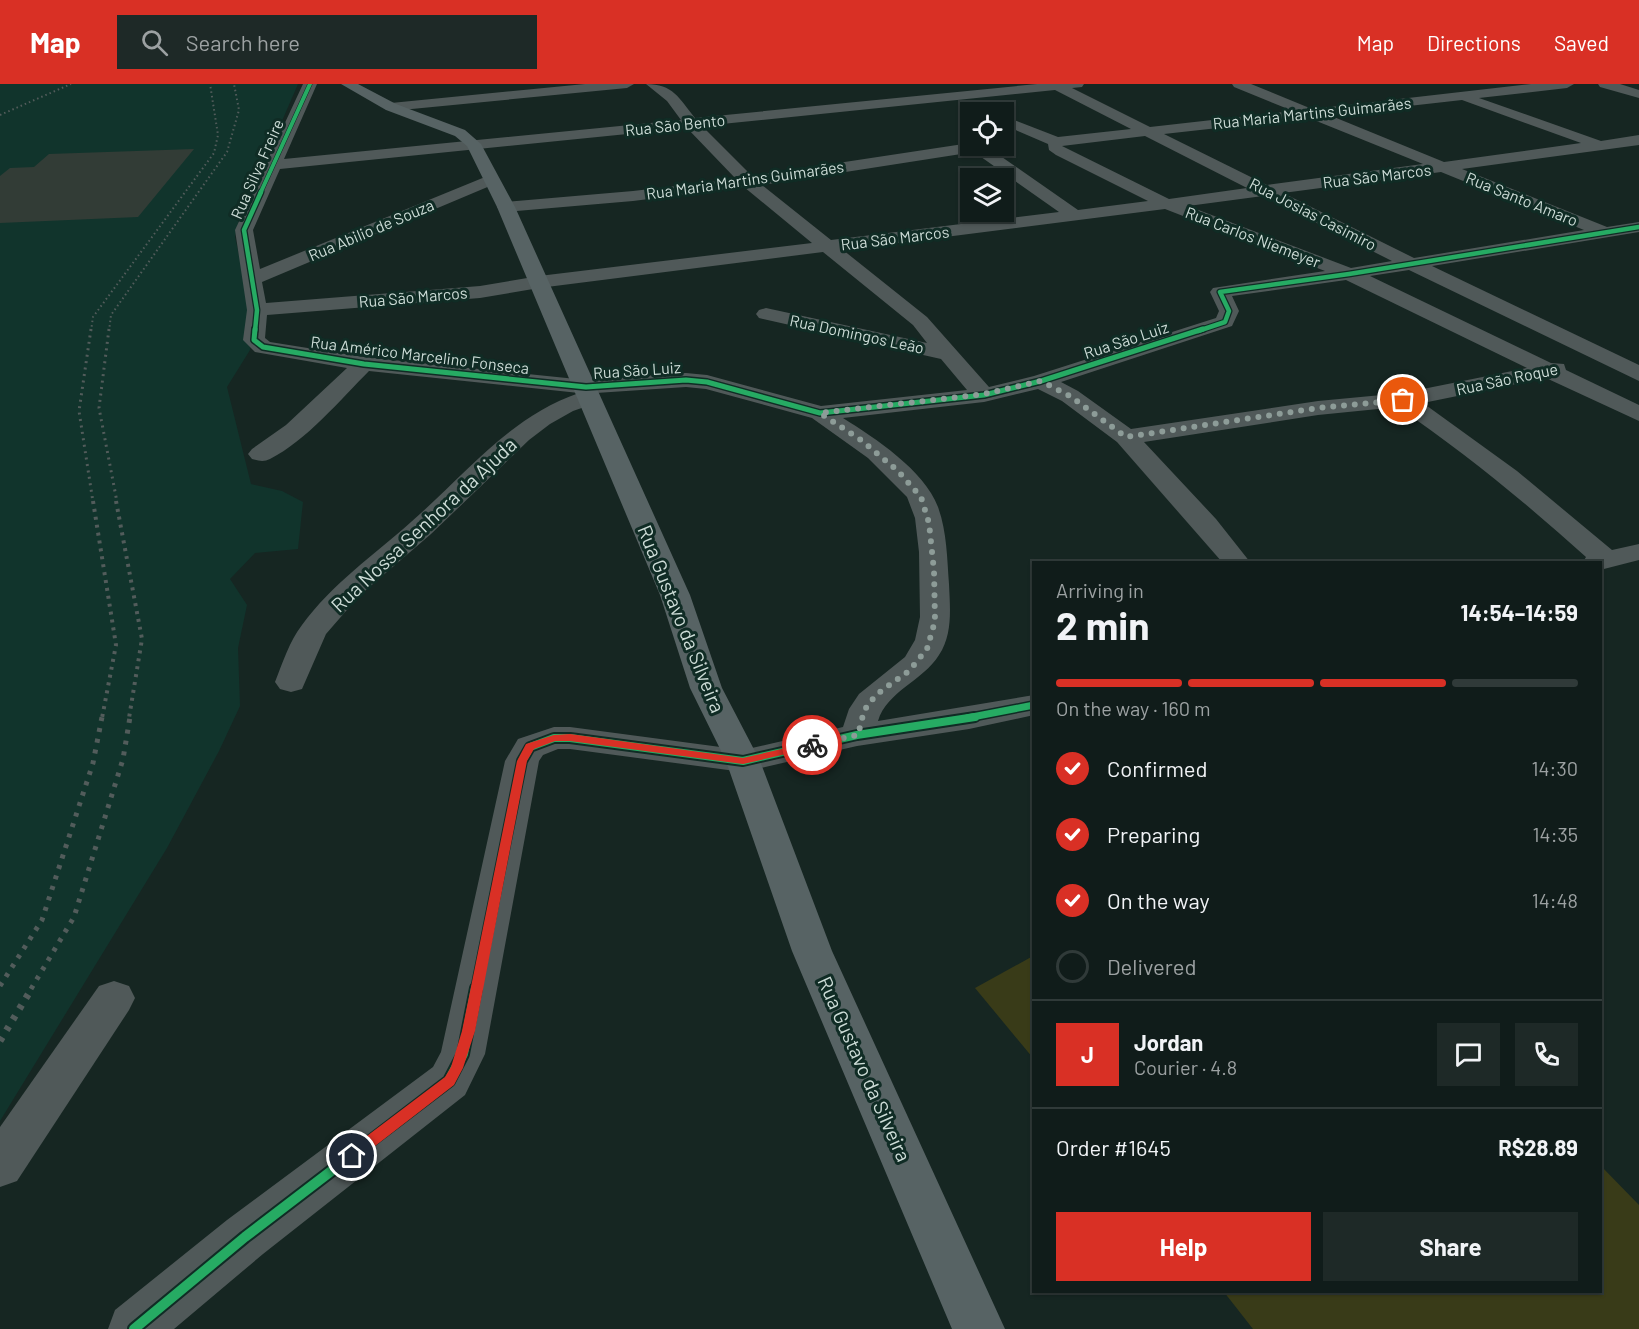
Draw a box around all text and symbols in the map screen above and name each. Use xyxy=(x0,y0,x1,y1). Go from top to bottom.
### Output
search box xyxy=(117,15,537,69)
text: Map xyxy=(30,25,81,59)
icon: search xyxy=(138,26,171,59)
text: Search here xyxy=(186,29,300,55)
text: Map xyxy=(1357,30,1394,55)
text: Directions xyxy=(1427,30,1521,55)
text: Saved xyxy=(1554,30,1609,55)
street label: Rua Maria Martins Guimarães xyxy=(1212,93,1412,132)
map controls xyxy=(960,102,1014,222)
button: locate xyxy=(960,102,1014,156)
street label: Rua São Bento xyxy=(624,110,726,139)
street label: Rua Silva Freire xyxy=(226,116,287,222)
street label: Rua Maria Martins Guimarães xyxy=(645,156,845,203)
street label: Rua São Marcos xyxy=(1322,159,1432,192)
street label: Rua Santo Amaro xyxy=(1463,167,1581,230)
button: layers xyxy=(960,168,1014,222)
street label: Rua Josias Casimiro xyxy=(1247,173,1380,254)
street label: Rua Abilio de Souza xyxy=(305,195,436,265)
street label: Rua Carlos Niemeyer xyxy=(1183,202,1323,271)
street label: Rua São Marcos xyxy=(840,221,950,254)
street label: Rua São Marcos xyxy=(358,282,468,311)
street label: Rua Domingos Leão xyxy=(788,310,926,357)
street label: Rua São Luiz xyxy=(1081,317,1171,362)
street label: Rua Américo Marcelino Fonseca xyxy=(310,332,530,377)
street label: Rua São Luiz xyxy=(592,357,681,382)
street label: Rua São Roque xyxy=(1454,358,1559,399)
pin xyxy=(1377,374,1428,425)
icon: bag xyxy=(1386,383,1419,416)
street label: Rua Nossa Senhora da Ajuda xyxy=(326,432,521,617)
street label: Rua Gustavo da Silveira xyxy=(633,521,731,716)
text: Arriving in xyxy=(1056,578,1144,602)
text: 14:54–14:59 xyxy=(1461,599,1578,625)
text: 2 min xyxy=(1056,601,1149,648)
text: On the way · 160 m xyxy=(1056,696,1211,720)
courier xyxy=(782,715,842,775)
icon: bike xyxy=(796,729,829,762)
icon: check xyxy=(1056,752,1089,785)
text: Confirmed xyxy=(1107,755,1207,781)
text: 14:30 xyxy=(1532,756,1578,780)
icon: check xyxy=(1056,818,1089,851)
text: Preparing xyxy=(1107,821,1200,847)
text: 14:35 xyxy=(1533,822,1578,846)
icon: check xyxy=(1056,884,1089,917)
text: On the way xyxy=(1107,887,1210,913)
text: 14:48 xyxy=(1532,888,1578,912)
text: Delivered xyxy=(1107,953,1196,979)
street label: Rua Gustavo da Silveira xyxy=(813,972,917,1165)
button: chat xyxy=(1437,1023,1500,1086)
button: phone xyxy=(1515,1023,1578,1086)
text: Jordan xyxy=(1134,1029,1203,1055)
text: J xyxy=(1081,1041,1094,1067)
text: Courier · 4.8 xyxy=(1134,1055,1237,1079)
pin xyxy=(326,1130,377,1181)
text: Order #1645 xyxy=(1056,1134,1171,1160)
text: R$28.89 xyxy=(1498,1134,1578,1160)
icon: home xyxy=(335,1139,368,1172)
button: Help xyxy=(1056,1212,1311,1281)
button: Share xyxy=(1323,1212,1578,1281)

